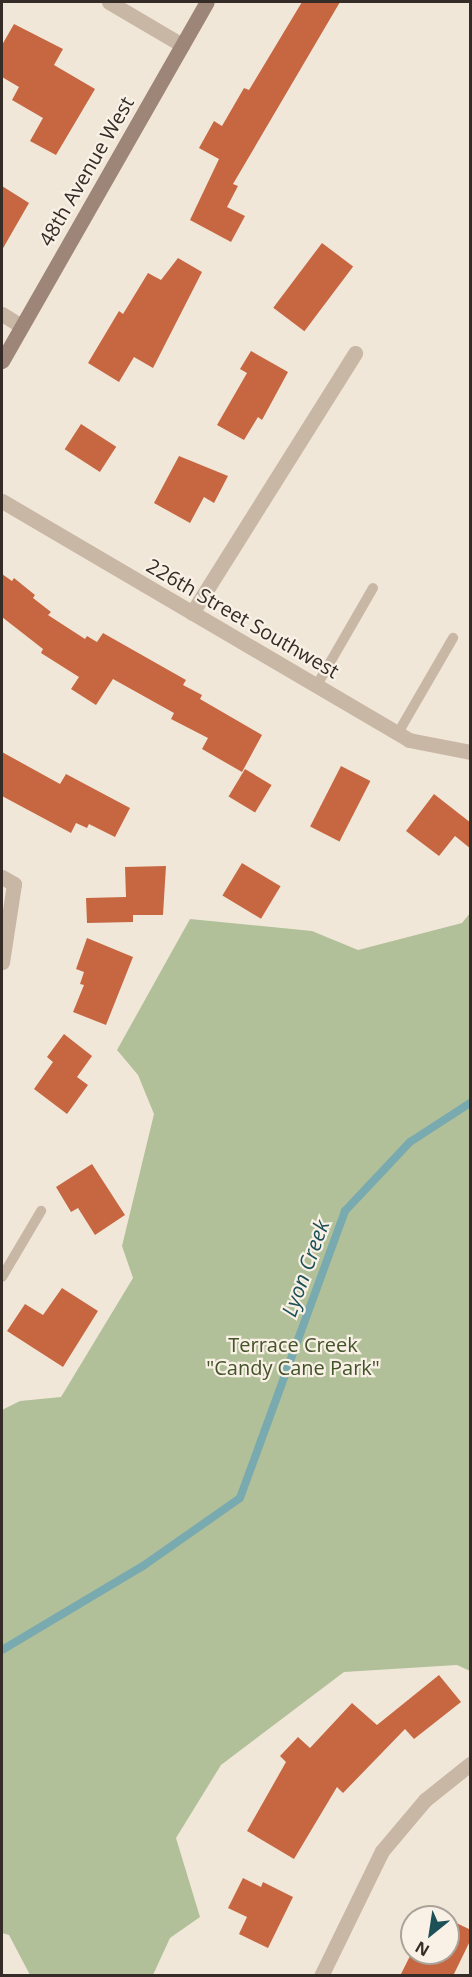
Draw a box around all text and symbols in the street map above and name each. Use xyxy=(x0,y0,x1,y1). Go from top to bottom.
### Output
street label: 48th Avenue West xyxy=(33,92,139,250)
street label: 226th Street Southwest xyxy=(143,553,343,683)
water label: Lyon Creek xyxy=(276,1216,334,1320)
park label: Terrace Creek "Candy Cane Park" xyxy=(206,1332,380,1379)
north arrow xyxy=(400,1905,460,1965)
text: N xyxy=(411,1936,433,1962)

